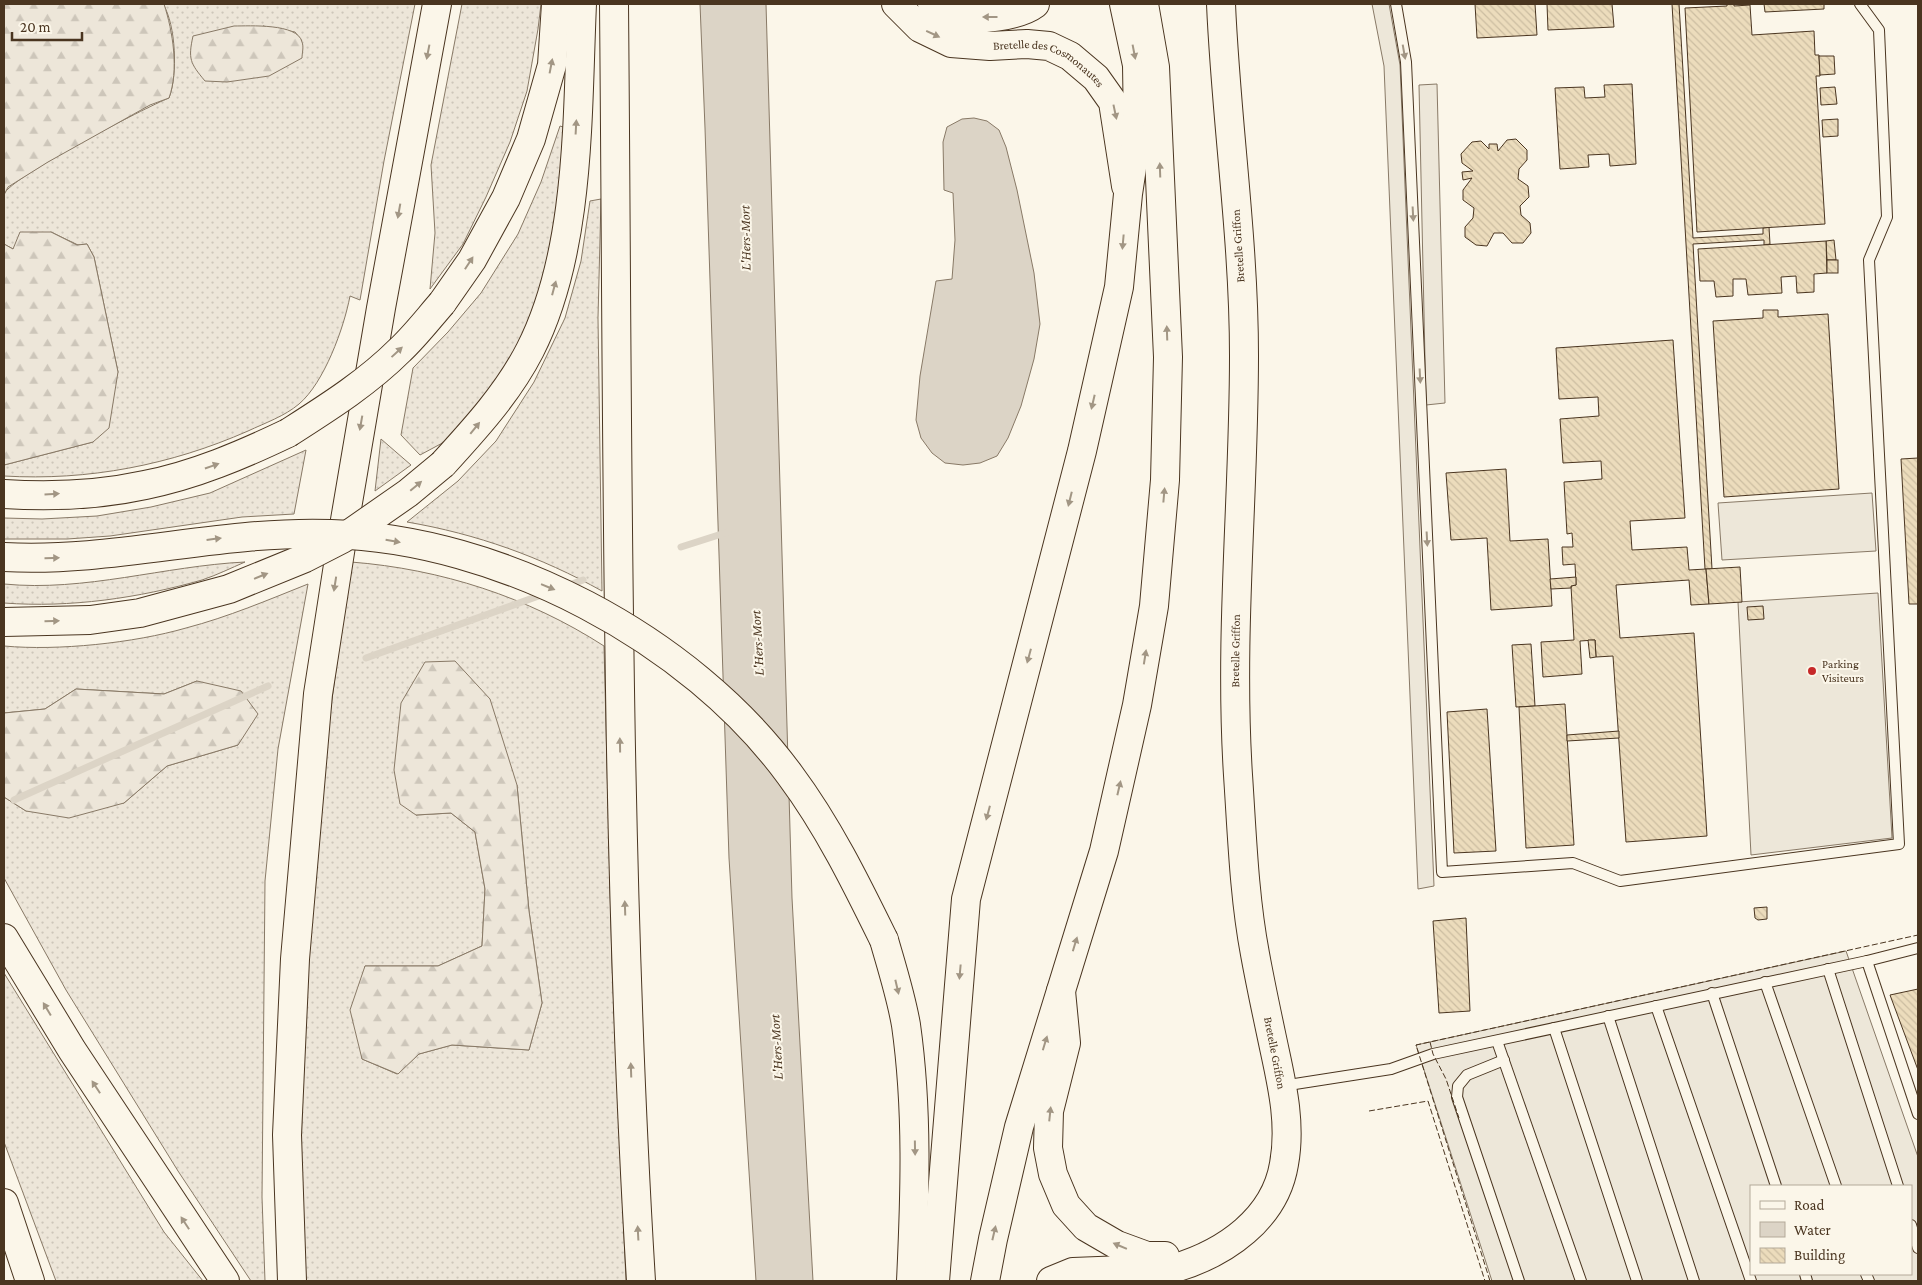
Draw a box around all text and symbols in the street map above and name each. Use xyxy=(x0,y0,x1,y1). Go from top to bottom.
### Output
scale bar xyxy=(12,10,82,42)
one-way arrow xyxy=(981,13,997,21)
text: 20 m xyxy=(20,19,51,35)
one-way arrow xyxy=(926,31,940,39)
street label: Bretelle des Cosmonautes xyxy=(993,37,1107,90)
one-way arrow xyxy=(424,44,432,60)
one-way arrow xyxy=(1130,44,1138,59)
one-way arrow xyxy=(1401,44,1409,60)
one-way arrow xyxy=(547,58,555,73)
one-way arrow xyxy=(1111,105,1119,120)
one-way arrow xyxy=(572,119,580,135)
one-way arrow xyxy=(1156,162,1164,178)
one-way arrow xyxy=(394,204,402,220)
water label: L'Hers-Mort xyxy=(736,204,754,271)
one-way arrow xyxy=(1409,206,1417,222)
street label: Bretelle Griffon xyxy=(1228,208,1248,283)
one-way arrow xyxy=(1119,235,1127,251)
one-way arrow xyxy=(464,257,474,270)
one-way arrow xyxy=(550,280,558,295)
one-way arrow xyxy=(1162,324,1170,340)
one-way arrow xyxy=(391,346,403,358)
one-way arrow xyxy=(1416,369,1424,385)
one-way arrow xyxy=(1089,394,1097,409)
one-way arrow xyxy=(357,416,365,432)
one-way arrow xyxy=(470,422,481,435)
one-way arrow xyxy=(204,461,219,469)
one-way arrow xyxy=(409,481,422,492)
one-way arrow xyxy=(1160,487,1168,503)
one-way arrow xyxy=(45,490,61,498)
one-way arrow xyxy=(1066,491,1074,506)
one-way arrow xyxy=(1423,531,1431,547)
one-way arrow xyxy=(206,535,222,543)
one-way arrow xyxy=(386,537,402,545)
one-way arrow xyxy=(45,554,61,562)
one-way arrow xyxy=(254,572,269,580)
one-way arrow xyxy=(331,576,339,592)
one-way arrow xyxy=(541,584,556,591)
water label: L'Hers-Mort xyxy=(747,609,767,676)
street label: Bretelle Griffon xyxy=(1228,613,1243,687)
one-way arrow xyxy=(45,617,61,625)
one-way arrow xyxy=(1025,648,1033,663)
one-way arrow xyxy=(1142,648,1150,664)
place label: Parking Visiteurs xyxy=(1822,657,1864,685)
marker: Parking Visiteurs xyxy=(1806,665,1818,677)
one-way arrow xyxy=(616,737,624,753)
one-way arrow xyxy=(1115,781,1123,796)
one-way arrow xyxy=(984,806,992,821)
one-way arrow xyxy=(620,900,628,916)
one-way arrow xyxy=(1072,937,1080,952)
one-way arrow xyxy=(955,965,963,981)
one-way arrow xyxy=(893,979,901,994)
one-way arrow xyxy=(42,1002,51,1015)
water label: L'Hers-Mort xyxy=(766,1013,786,1080)
street label: Bretelle Griffon xyxy=(1261,1016,1289,1091)
one-way arrow xyxy=(1042,1035,1050,1050)
one-way arrow xyxy=(626,1062,634,1078)
one-way arrow xyxy=(91,1080,101,1094)
one-way arrow xyxy=(1046,1106,1054,1122)
one-way arrow xyxy=(911,1140,919,1156)
legend xyxy=(1750,1185,1912,1275)
text: Road xyxy=(1794,1197,1825,1213)
one-way arrow xyxy=(180,1216,190,1229)
text: Water xyxy=(1794,1222,1831,1238)
one-way arrow xyxy=(634,1224,642,1240)
one-way arrow xyxy=(990,1226,998,1241)
one-way arrow xyxy=(1112,1242,1127,1250)
text: Building xyxy=(1794,1247,1845,1264)

